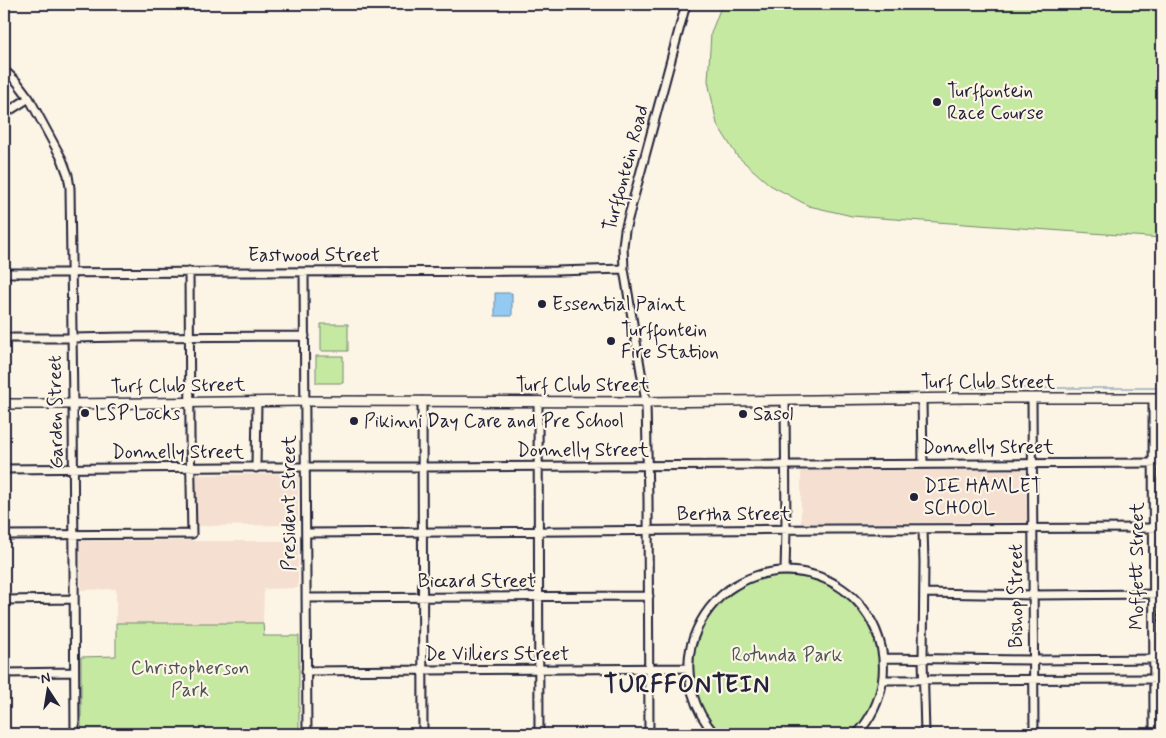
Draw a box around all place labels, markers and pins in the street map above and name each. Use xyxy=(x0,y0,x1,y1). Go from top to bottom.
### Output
place label: Turffontein Race Course xyxy=(947,79,1044,126)
marker: Turffontein Race Course xyxy=(931,96,943,108)
place label: Essential Paint xyxy=(552,292,686,317)
marker: Essential Paint xyxy=(536,298,548,310)
place label: Turffontein Fire Station xyxy=(621,318,719,365)
marker: Turffontein Fire Station xyxy=(605,335,617,347)
place label: LSP Locks xyxy=(95,401,181,426)
place label: Sasol xyxy=(753,402,794,427)
marker: LSP Locks xyxy=(79,407,91,419)
marker: Sasol xyxy=(737,408,749,420)
place label: Pikinni Day Care and Pre School xyxy=(364,409,624,434)
marker: Pikinni Day Care and Pre School xyxy=(348,415,360,427)
place label: DIE HAMLET SCHOOL xyxy=(924,474,1042,521)
marker: DIE HAMLET SCHOOL xyxy=(908,491,920,503)

